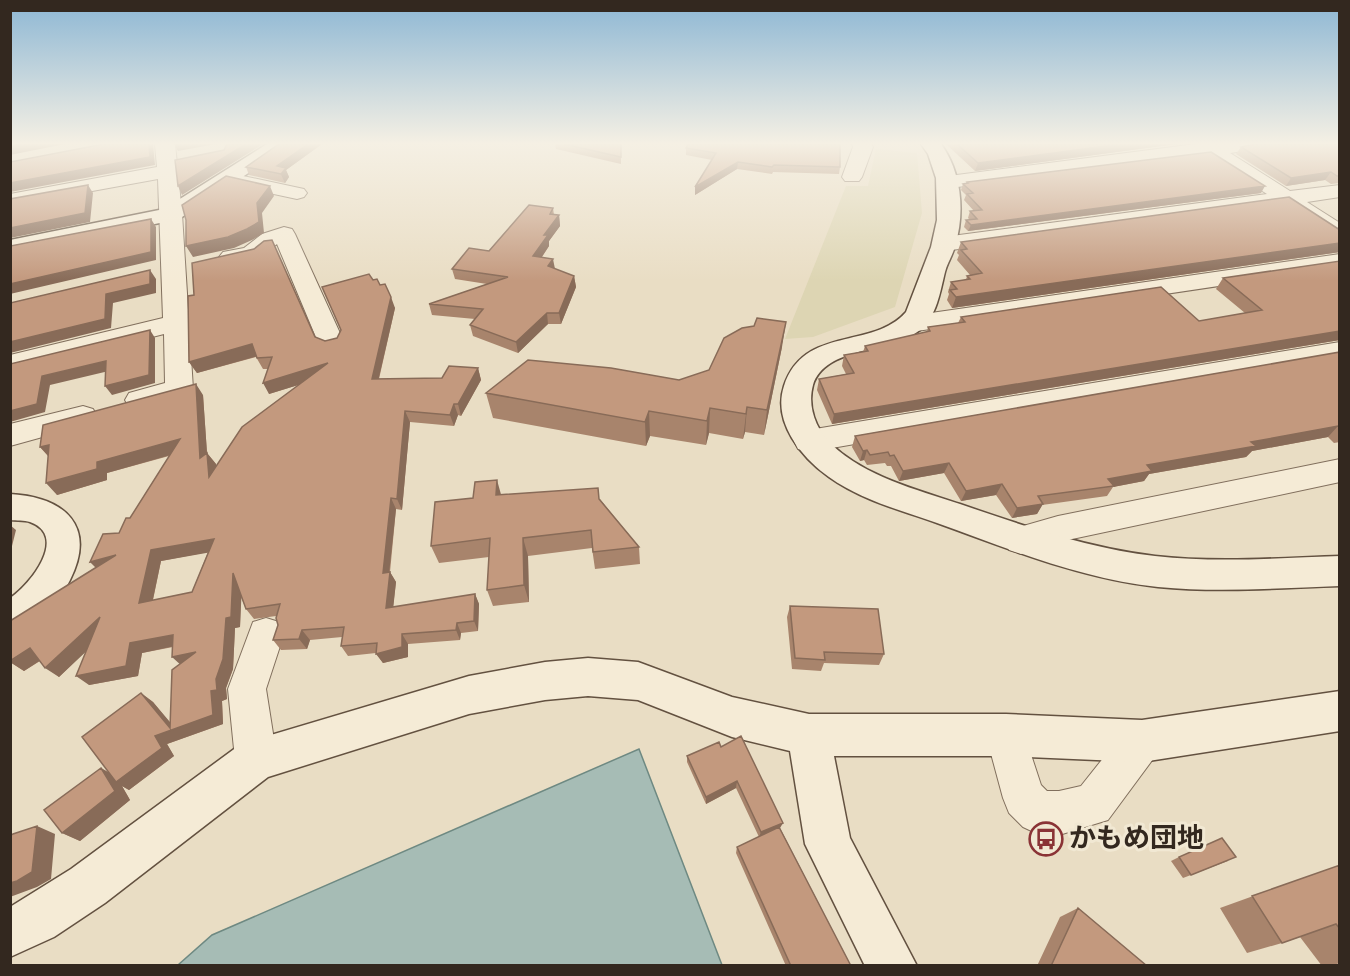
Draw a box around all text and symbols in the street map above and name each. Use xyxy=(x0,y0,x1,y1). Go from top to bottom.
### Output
place label: かもめ団地 xyxy=(1069,818,1204,860)
bus stop icon: かもめ団地 xyxy=(1028,821,1064,857)

